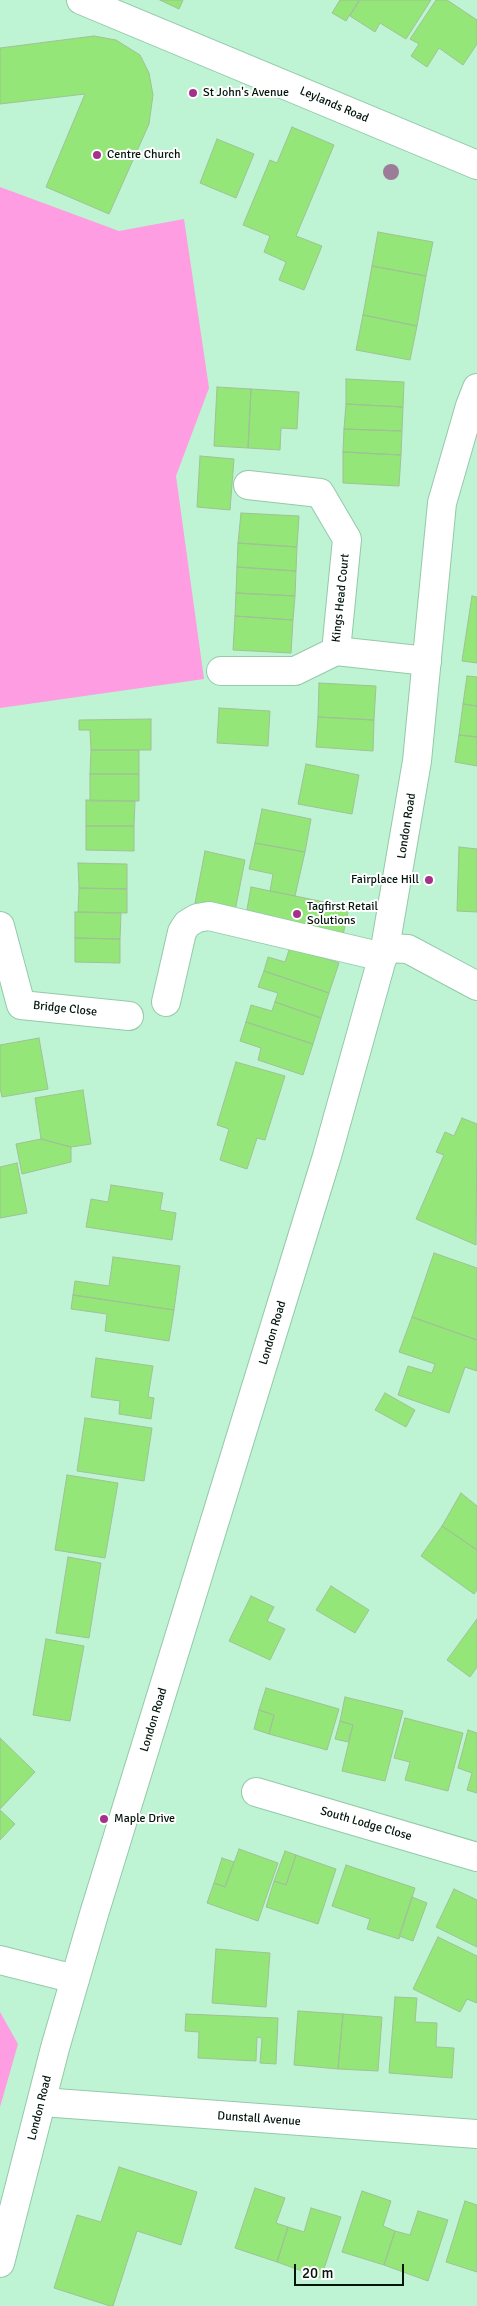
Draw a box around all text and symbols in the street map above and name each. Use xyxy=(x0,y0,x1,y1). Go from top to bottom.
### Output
street label: Leylands Road xyxy=(297,84,371,126)
place label: St John's Avenue xyxy=(203,86,289,100)
marker: St John's Avenue xyxy=(187,87,199,99)
place label: Centre Church xyxy=(107,148,180,162)
marker: Centre Church xyxy=(91,149,103,161)
street label: Kings Head Court xyxy=(329,553,353,643)
street label: London Road xyxy=(395,792,419,860)
place label: Fairplace Hill xyxy=(351,873,419,887)
marker: Fairplace Hill xyxy=(423,874,435,886)
place label: Tagfirst Retail Solutions xyxy=(307,900,378,928)
marker: Tagfirst Retail Solutions xyxy=(291,908,303,920)
street label: Bridge Close xyxy=(32,998,98,1020)
street label: London Road xyxy=(256,1299,290,1367)
street label: London Road xyxy=(137,1686,171,1754)
street label: South Lodge Close xyxy=(319,1804,413,1844)
place label: Maple Drive xyxy=(114,1812,175,1826)
marker: Maple Drive xyxy=(98,1813,110,1825)
street label: London Road xyxy=(25,2074,55,2142)
street label: Dunstall Avenue xyxy=(217,2109,301,2129)
scale bar xyxy=(297,2254,407,2286)
text: 20 m xyxy=(302,2264,333,2282)

